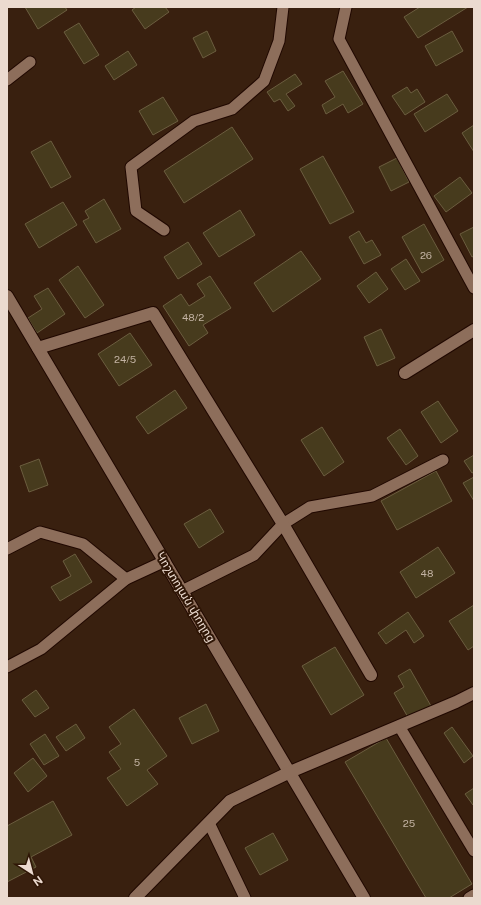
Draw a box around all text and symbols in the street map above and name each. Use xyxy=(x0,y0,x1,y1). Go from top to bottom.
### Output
house number: 26 xyxy=(420,249,432,261)
house number: 48/2 xyxy=(182,311,204,323)
house number: 24/5 xyxy=(114,353,136,365)
street label: Կոշտոյան փողոց xyxy=(154,549,218,645)
house number: 48 xyxy=(421,567,433,579)
house number: 5 xyxy=(134,756,140,768)
house number: 25 xyxy=(403,817,415,829)
north arrow xyxy=(12,853,52,893)
text: N xyxy=(31,874,45,888)

